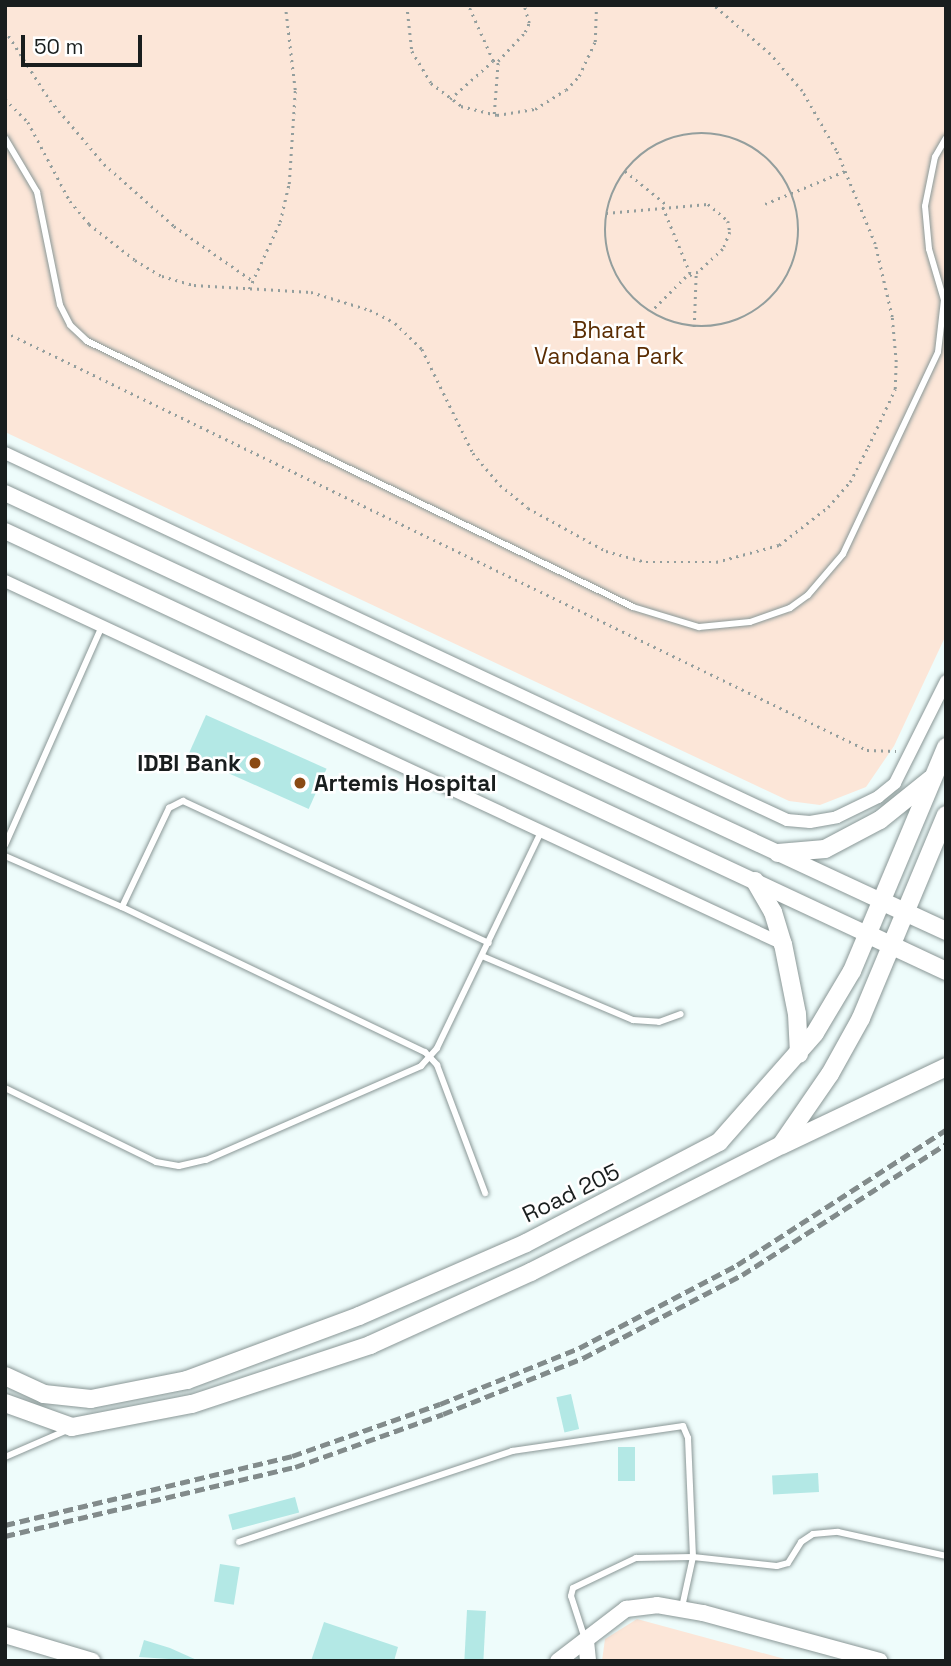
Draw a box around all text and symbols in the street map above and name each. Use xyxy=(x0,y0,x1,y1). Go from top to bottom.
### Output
scale bar xyxy=(24,21,145,65)
text: 50 m xyxy=(34,33,84,60)
park label: Bharat Vandana Park xyxy=(534,316,684,370)
place label: IDBI Bank xyxy=(137,749,241,777)
marker: IDBI Bank xyxy=(247,755,263,771)
place label: Artemis Hospital xyxy=(314,769,497,797)
marker: Artemis Hospital xyxy=(292,775,308,791)
street label: Road 205 xyxy=(518,1158,624,1228)

